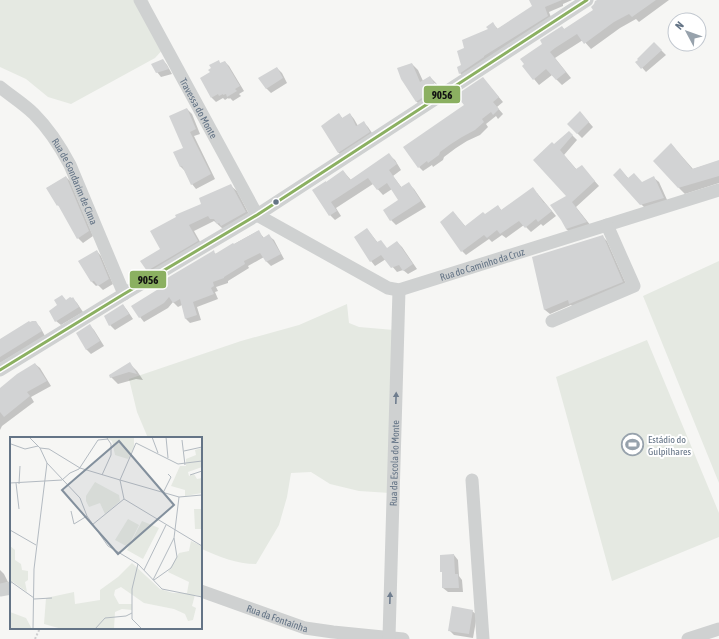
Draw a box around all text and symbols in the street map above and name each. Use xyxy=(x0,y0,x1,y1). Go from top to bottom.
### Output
north arrow xyxy=(667,12,707,52)
text: N xyxy=(673,19,686,32)
street label: Travessa do Monte xyxy=(177,76,219,141)
line badge: 9056 xyxy=(423,85,461,104)
text: 9056 xyxy=(432,89,452,101)
street label: Rua de Gondarim de Cima xyxy=(50,136,99,227)
unlabelled marker xyxy=(271,197,281,207)
street label: Rua do Caminho da Cruz xyxy=(439,246,526,283)
line badge: 9056 xyxy=(129,270,167,289)
text: 9056 xyxy=(138,274,158,286)
one-way arrow xyxy=(393,391,399,404)
street label: Rua da Escola do Monte xyxy=(388,420,401,506)
sports icon: Estádio do Gulpilhares xyxy=(620,432,646,458)
place label: Estádio do Gulpilhares xyxy=(648,434,691,457)
inset map xyxy=(10,437,202,629)
one-way arrow xyxy=(387,592,394,604)
street label: Rua da Fontaínha xyxy=(245,603,309,634)

